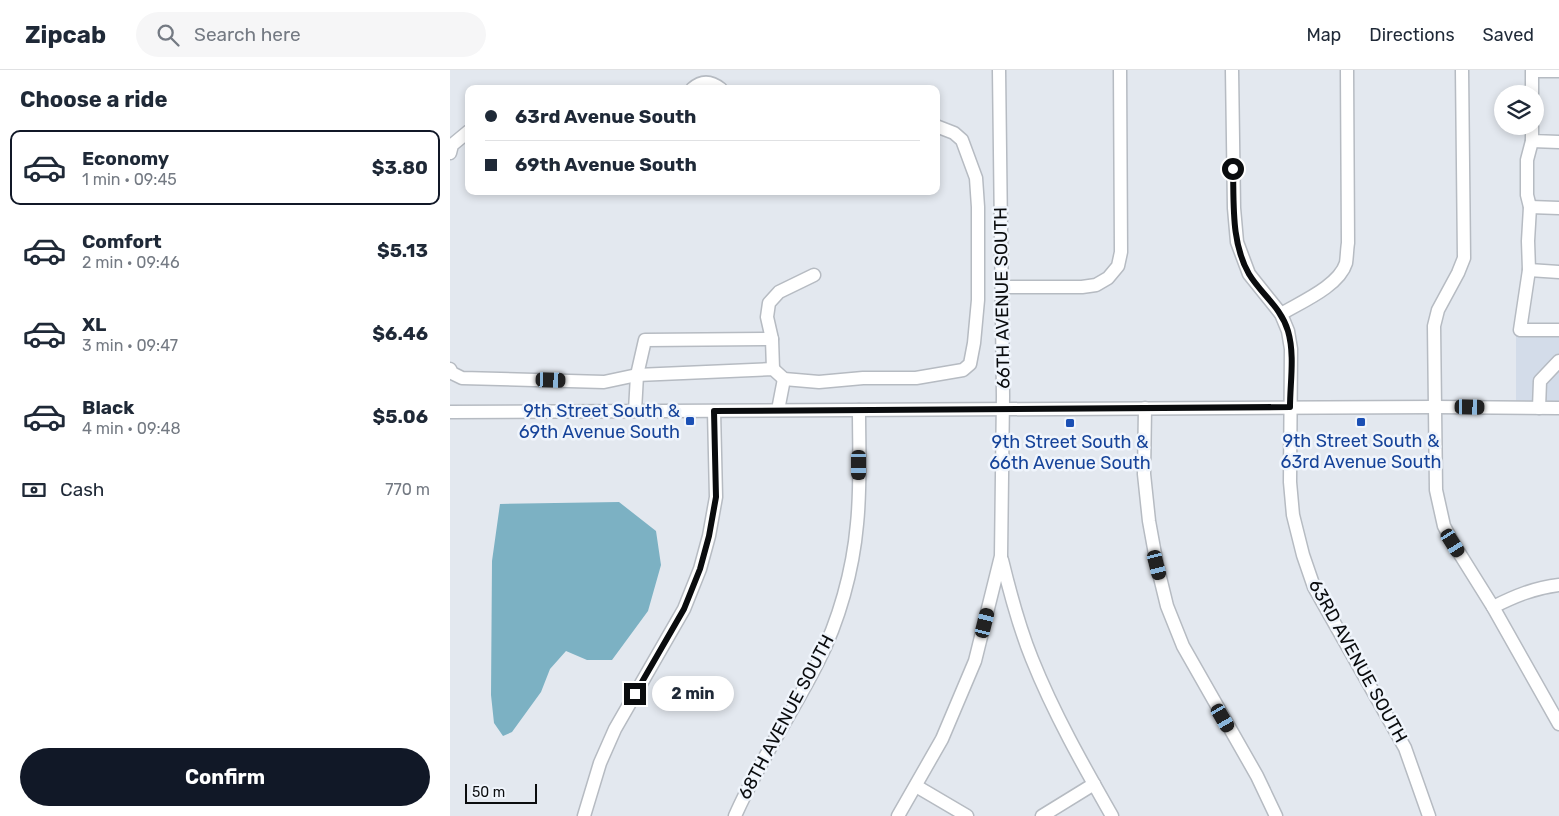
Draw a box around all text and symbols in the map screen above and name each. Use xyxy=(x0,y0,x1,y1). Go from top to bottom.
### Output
search box xyxy=(136,12,486,57)
text: Zipcab xyxy=(25,21,106,49)
icon: search xyxy=(154,21,182,49)
text: Search here xyxy=(194,23,301,46)
text: Map xyxy=(1306,24,1341,46)
text: Directions xyxy=(1369,24,1455,46)
text: Saved xyxy=(1483,24,1534,46)
map controls xyxy=(1494,85,1544,135)
button: layers xyxy=(1494,85,1544,135)
text: Choose a ride xyxy=(20,86,167,113)
text: 63rd Avenue South xyxy=(515,105,696,128)
icon: car xyxy=(22,145,67,190)
text: Economy xyxy=(82,147,169,170)
text: 69th Avenue South xyxy=(515,153,697,176)
text: $3.80 xyxy=(372,156,428,179)
route start xyxy=(1222,158,1244,180)
text: 1 min · 09:45 xyxy=(82,170,177,189)
street label: 66TH AVENUE SOUTH xyxy=(989,207,1015,389)
icon: car xyxy=(22,228,67,273)
text: Comfort xyxy=(82,230,162,253)
text: $5.13 xyxy=(377,239,428,262)
text: 2 min · 09:46 xyxy=(82,253,180,272)
icon: car xyxy=(22,311,67,356)
text: XL xyxy=(82,313,106,336)
text: $6.46 xyxy=(372,322,428,345)
text: 3 min · 09:47 xyxy=(82,336,178,355)
car xyxy=(535,372,566,388)
icon: car xyxy=(22,394,67,439)
text: Black xyxy=(82,396,134,419)
car xyxy=(1454,399,1485,415)
place label: 9th Street South & 69th Avenue South xyxy=(519,400,680,443)
text: $5.06 xyxy=(373,405,428,428)
marker: 9th Street South & 69th Avenue South xyxy=(684,415,696,427)
marker: 9th Street South & 63rd Avenue South xyxy=(1355,416,1367,428)
marker: 9th Street South & 66th Avenue South xyxy=(1064,417,1076,429)
text: 4 min · 09:48 xyxy=(82,419,181,438)
place label: 9th Street South & 63rd Avenue South xyxy=(1281,430,1441,473)
place label: 9th Street South & 66th Avenue South xyxy=(989,431,1151,474)
car xyxy=(851,450,866,480)
icon: cash xyxy=(20,476,48,504)
text: Cash xyxy=(60,478,104,501)
text: 770 m xyxy=(385,480,430,499)
car xyxy=(1438,526,1467,560)
car xyxy=(1146,549,1167,581)
street label: 63RD AVENUE SOUTH xyxy=(1304,575,1412,747)
car xyxy=(974,607,995,639)
street label: 68TH AVENUE SOUTH xyxy=(733,631,839,803)
callout: 2 min xyxy=(652,676,735,712)
route end xyxy=(624,683,646,705)
text: 2 min xyxy=(671,684,715,703)
car xyxy=(1209,701,1236,735)
button: Confirm xyxy=(20,748,430,806)
scale bar xyxy=(465,781,538,804)
text: 50 m xyxy=(472,784,505,801)

